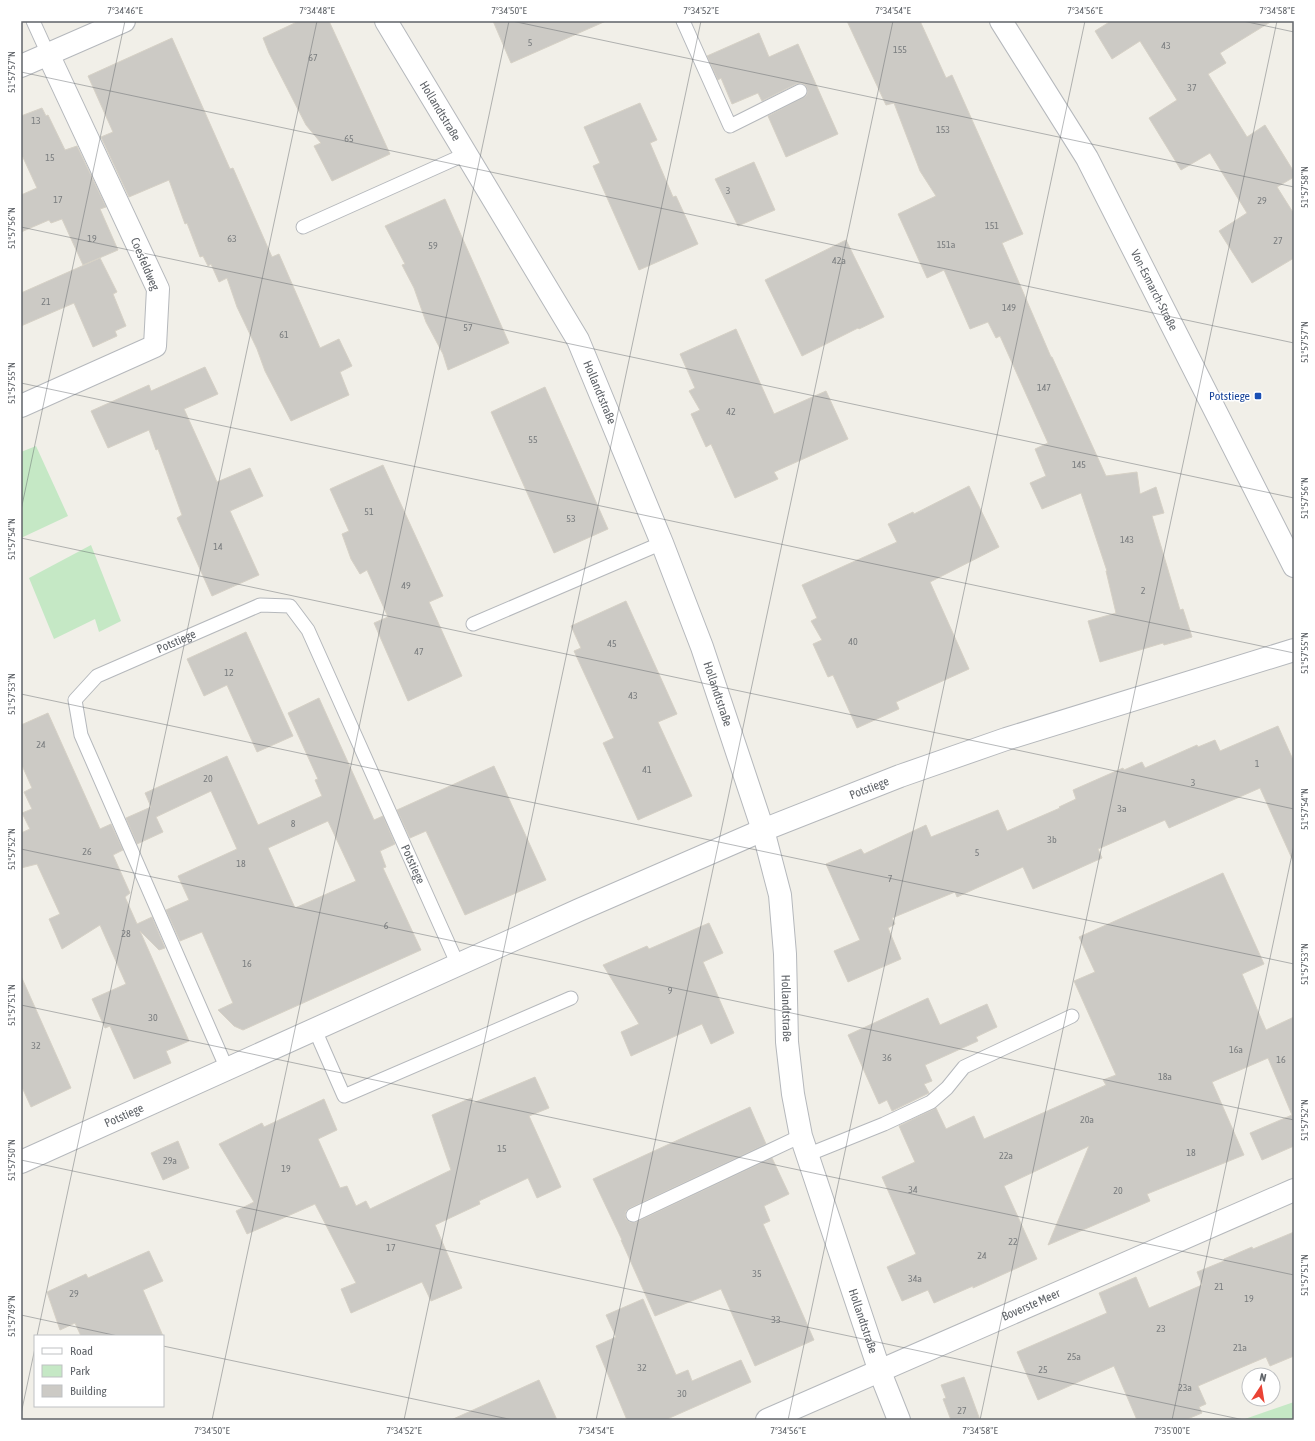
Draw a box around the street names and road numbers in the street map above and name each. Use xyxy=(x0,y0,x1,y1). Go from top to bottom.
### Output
street label: Hollandtstraße xyxy=(417,79,463,143)
street label: Coesfeldweg xyxy=(128,236,163,293)
street label: Von-Esmarch-Straße xyxy=(1128,247,1180,333)
street label: Hollandtstraße xyxy=(580,359,619,426)
street label: Potstiege xyxy=(155,627,198,656)
street label: Hollandtstraße xyxy=(700,660,735,728)
street label: Potstiege xyxy=(847,774,891,802)
street label: Potstiege xyxy=(398,843,428,886)
street label: Hollandtstraße xyxy=(778,974,794,1042)
street label: Potstiege xyxy=(102,1101,146,1130)
street label: Boverste Meer xyxy=(1000,1286,1063,1324)
street label: Hollandtstraße xyxy=(846,1287,880,1355)

